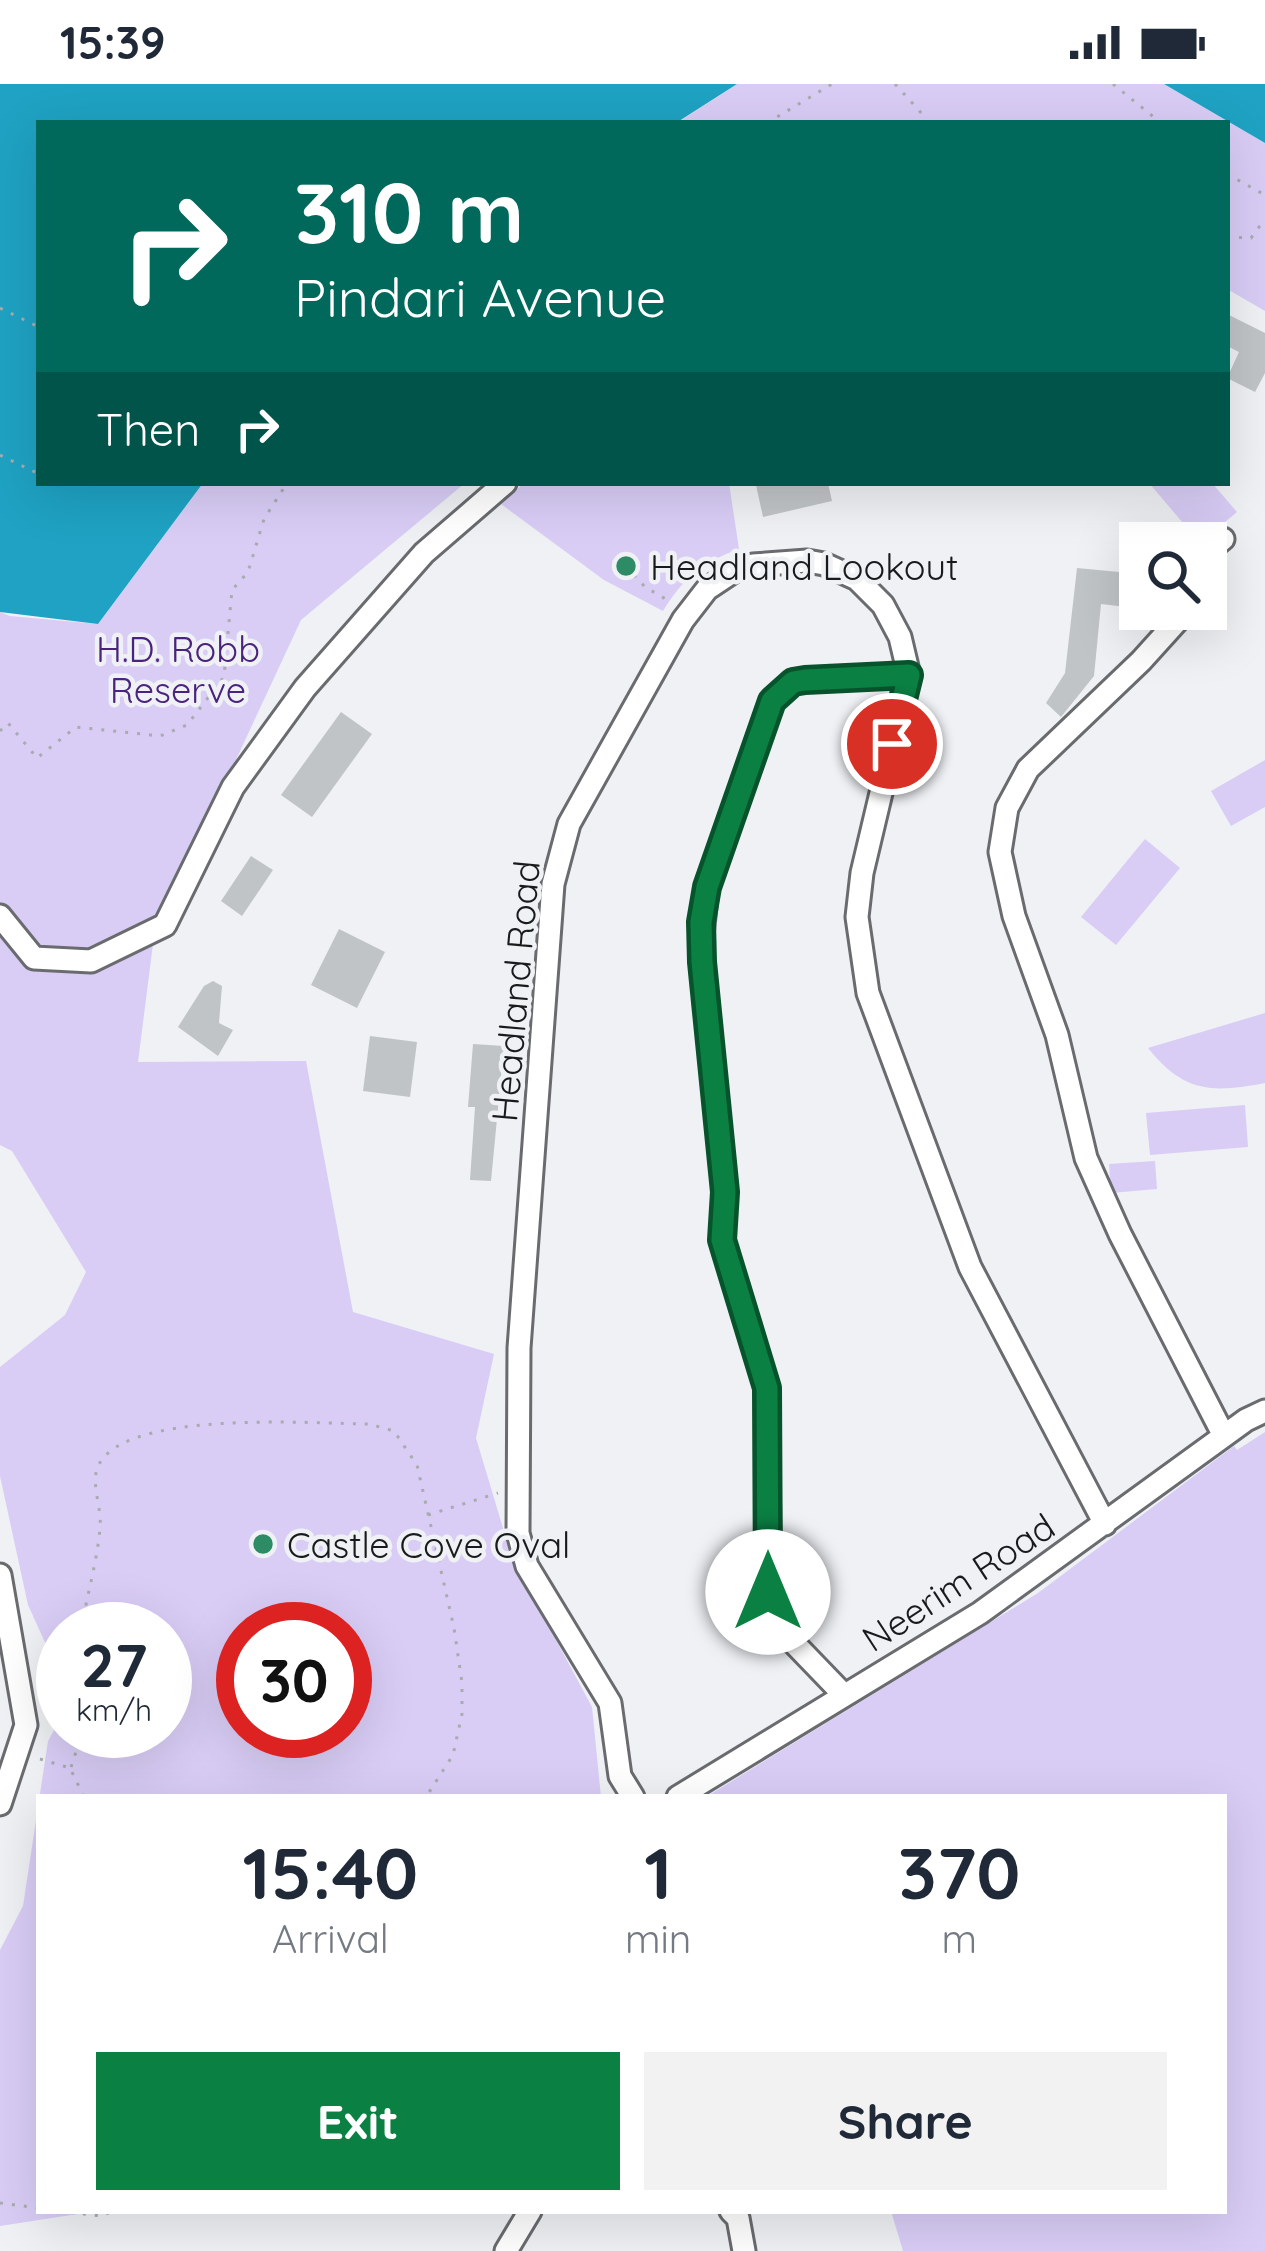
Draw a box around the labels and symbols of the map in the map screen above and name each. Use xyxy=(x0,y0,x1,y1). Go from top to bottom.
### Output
place label: Headland Lookout xyxy=(650,544,958,589)
marker: Headland Lookout xyxy=(613,553,639,579)
park label: H.D. Robb Reserve xyxy=(96,626,260,712)
pin xyxy=(841,693,943,795)
street label: Headland Road xyxy=(481,859,549,1123)
street label: Neerim Road xyxy=(853,1503,1063,1661)
place label: Castle Cove Oval xyxy=(287,1522,570,1567)
position arrow xyxy=(705,1529,831,1655)
marker: Castle Cove Oval xyxy=(250,1531,276,1557)
speed limit sign: 30 xyxy=(216,1602,372,1758)

